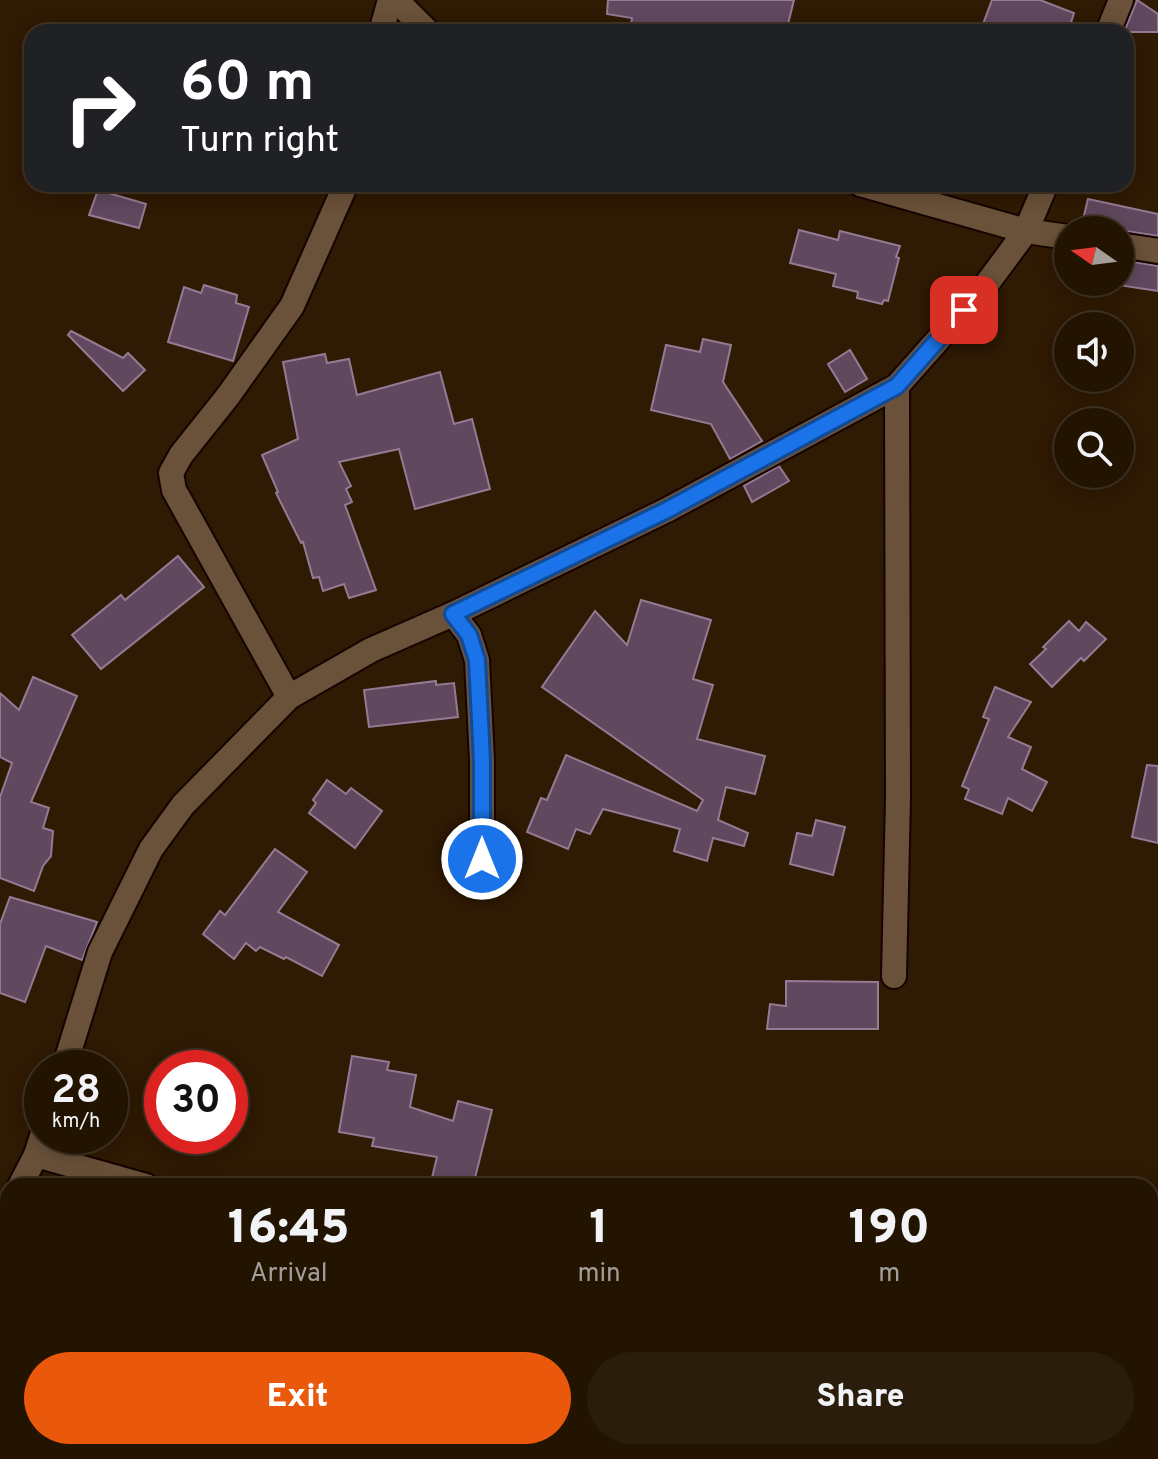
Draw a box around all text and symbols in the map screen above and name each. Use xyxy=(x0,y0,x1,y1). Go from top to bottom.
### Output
text: 60 m xyxy=(180,50,314,120)
icon: right xyxy=(48,56,152,160)
text: Turn right xyxy=(180,119,339,165)
north arrow xyxy=(1054,216,1134,296)
map controls xyxy=(1054,216,1134,488)
pin xyxy=(930,276,998,344)
icon: arrive xyxy=(942,288,986,332)
button: sound xyxy=(1054,312,1134,392)
button: search xyxy=(1054,408,1134,488)
position arrow xyxy=(440,817,524,901)
speed limit sign: 30 xyxy=(144,1050,248,1154)
text: 28 xyxy=(51,1067,101,1117)
text: km/h xyxy=(52,1109,100,1135)
text: 16:45 xyxy=(228,1200,350,1260)
text: 1 xyxy=(589,1200,609,1260)
text: 190 xyxy=(849,1200,930,1260)
text: Arrival xyxy=(250,1258,327,1291)
text: min xyxy=(577,1258,621,1291)
text: m xyxy=(878,1258,900,1291)
button: Exit xyxy=(24,1352,571,1444)
button: Share xyxy=(587,1352,1134,1444)

